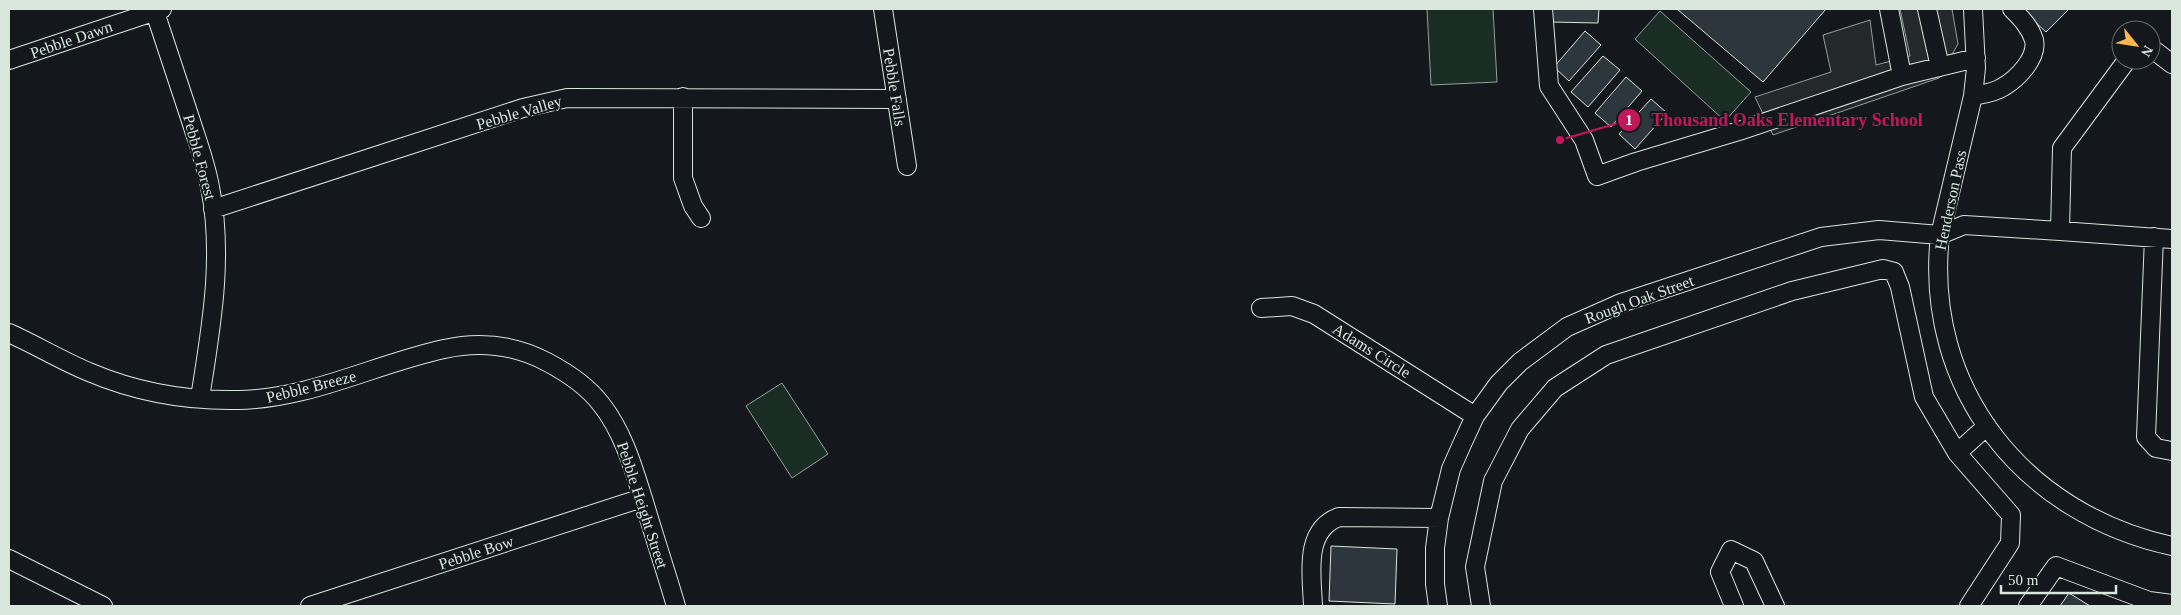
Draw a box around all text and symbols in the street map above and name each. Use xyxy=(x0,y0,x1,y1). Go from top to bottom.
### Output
street label: Pebble Dawn xyxy=(28,17,114,61)
north arrow xyxy=(2111,20,2161,70)
text: N xyxy=(2138,43,2156,59)
street label: Pebble Falls xyxy=(880,47,909,127)
street label: Pebble Valley xyxy=(474,92,564,134)
callout: Thousand Oaks Elementary School xyxy=(1616,104,1933,137)
text: Thousand Oaks Elementary School xyxy=(1651,110,1923,130)
text: 1 xyxy=(1625,112,1633,128)
street label: Pebble Forest xyxy=(180,113,219,202)
street label: Henderson Pass xyxy=(1932,149,1969,252)
street label: Rough Oak Street xyxy=(1582,272,1697,328)
street label: Adams Circle xyxy=(1330,320,1414,381)
street label: Pebble Breeze xyxy=(264,367,358,406)
street label: Pebble Height Street xyxy=(613,440,671,572)
street label: Pebble Bow xyxy=(437,532,516,573)
scale bar xyxy=(2001,562,2116,594)
text: 50 m xyxy=(2008,572,2039,588)

